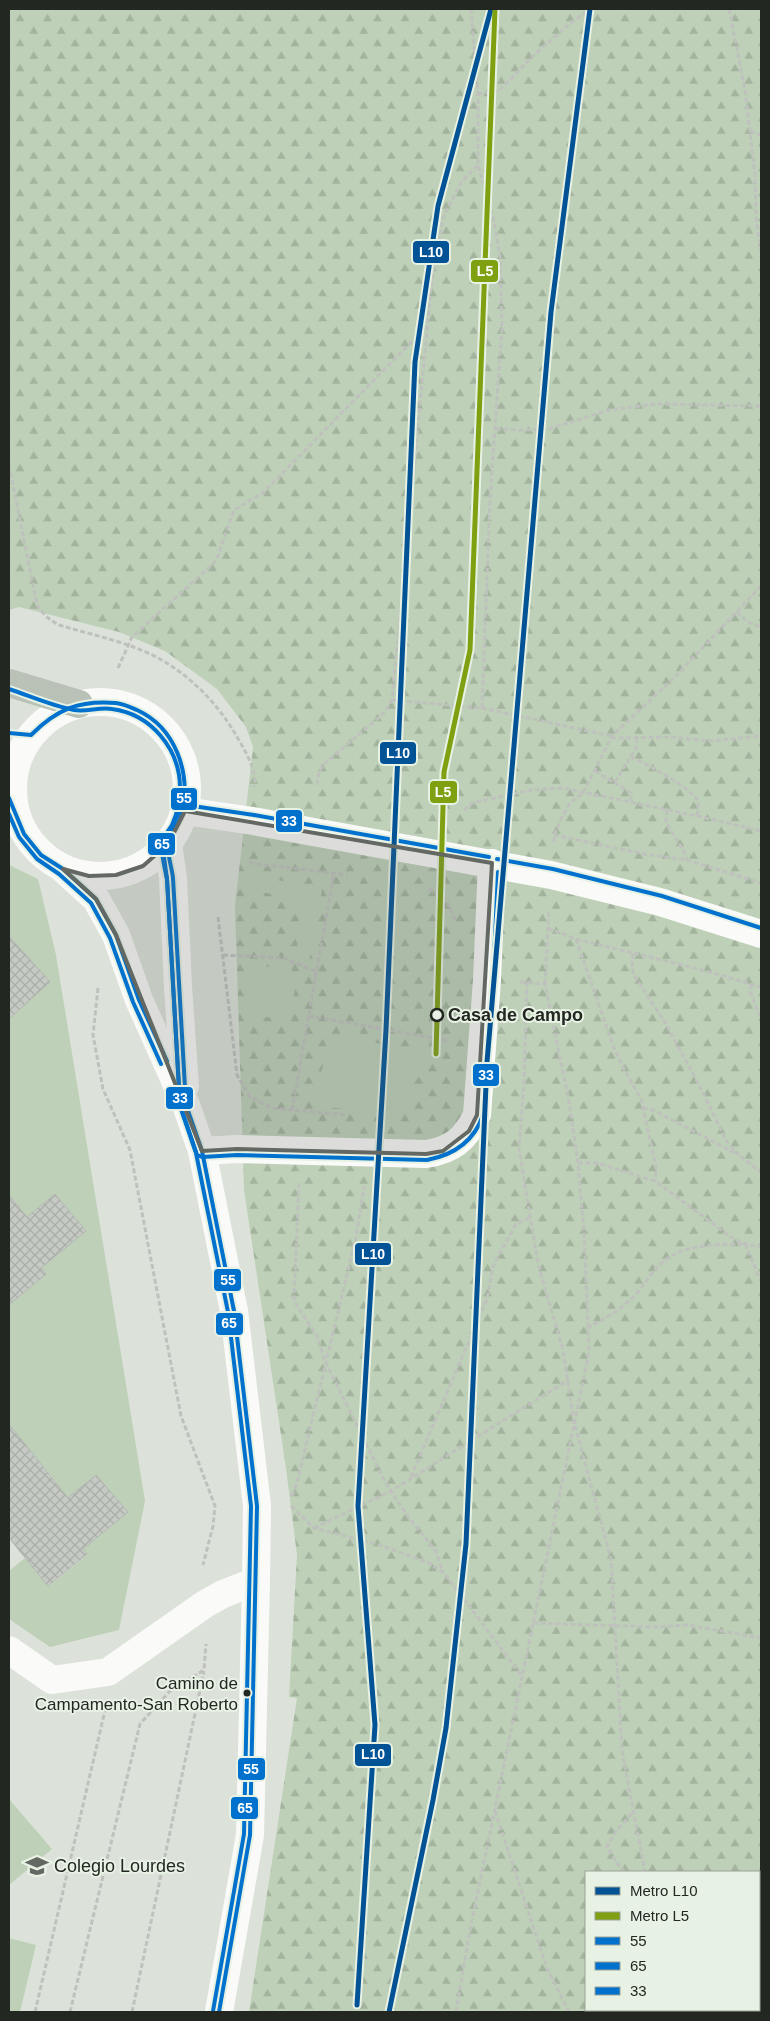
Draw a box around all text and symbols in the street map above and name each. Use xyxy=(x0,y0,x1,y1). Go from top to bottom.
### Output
line badge: L10 xyxy=(412,240,450,264)
text: L10 xyxy=(419,244,443,260)
line badge: L5 xyxy=(470,259,499,283)
text: L5 xyxy=(477,263,493,279)
line badge: L10 xyxy=(379,741,417,765)
text: L10 xyxy=(386,745,410,761)
line badge: L5 xyxy=(429,780,458,804)
text: L5 xyxy=(435,784,451,800)
line badge: 55 xyxy=(170,787,198,811)
text: 55 xyxy=(176,790,192,806)
line badge: 33 xyxy=(275,809,303,833)
text: 33 xyxy=(281,813,297,829)
line badge: 65 xyxy=(147,832,176,856)
text: 65 xyxy=(154,836,170,852)
place label: Casa de Campo xyxy=(448,1005,583,1025)
marker: Casa de Campo xyxy=(430,1008,444,1022)
line badge: 33 xyxy=(472,1063,500,1087)
text: 33 xyxy=(478,1067,494,1083)
line badge: 33 xyxy=(165,1086,194,1110)
text: 33 xyxy=(172,1090,188,1106)
line badge: L10 xyxy=(354,1242,392,1266)
text: L10 xyxy=(361,1246,385,1262)
line badge: 55 xyxy=(213,1268,242,1292)
text: 55 xyxy=(220,1272,236,1288)
line badge: 65 xyxy=(215,1312,244,1336)
text: 65 xyxy=(221,1315,237,1331)
place label: Camino de Campamento-San Roberto xyxy=(35,1674,238,1714)
marker: Camino de Campamento-San Roberto xyxy=(242,1688,252,1698)
line badge: L10 xyxy=(354,1743,392,1767)
text: L10 xyxy=(361,1746,385,1762)
line badge: 55 xyxy=(237,1757,266,1781)
text: 55 xyxy=(243,1761,259,1777)
line badge: 65 xyxy=(230,1796,259,1820)
text: 65 xyxy=(237,1800,253,1816)
school or university icon: Colegio Lourdes xyxy=(24,1853,50,1879)
place label: Colegio Lourdes xyxy=(54,1856,185,1876)
legend xyxy=(585,1871,760,2011)
text: Metro L10 xyxy=(630,1882,698,1899)
text: Metro L5 xyxy=(630,1907,689,1924)
text: 55 xyxy=(630,1932,647,1949)
text: 65 xyxy=(630,1957,647,1974)
text: 33 xyxy=(630,1982,647,1999)

